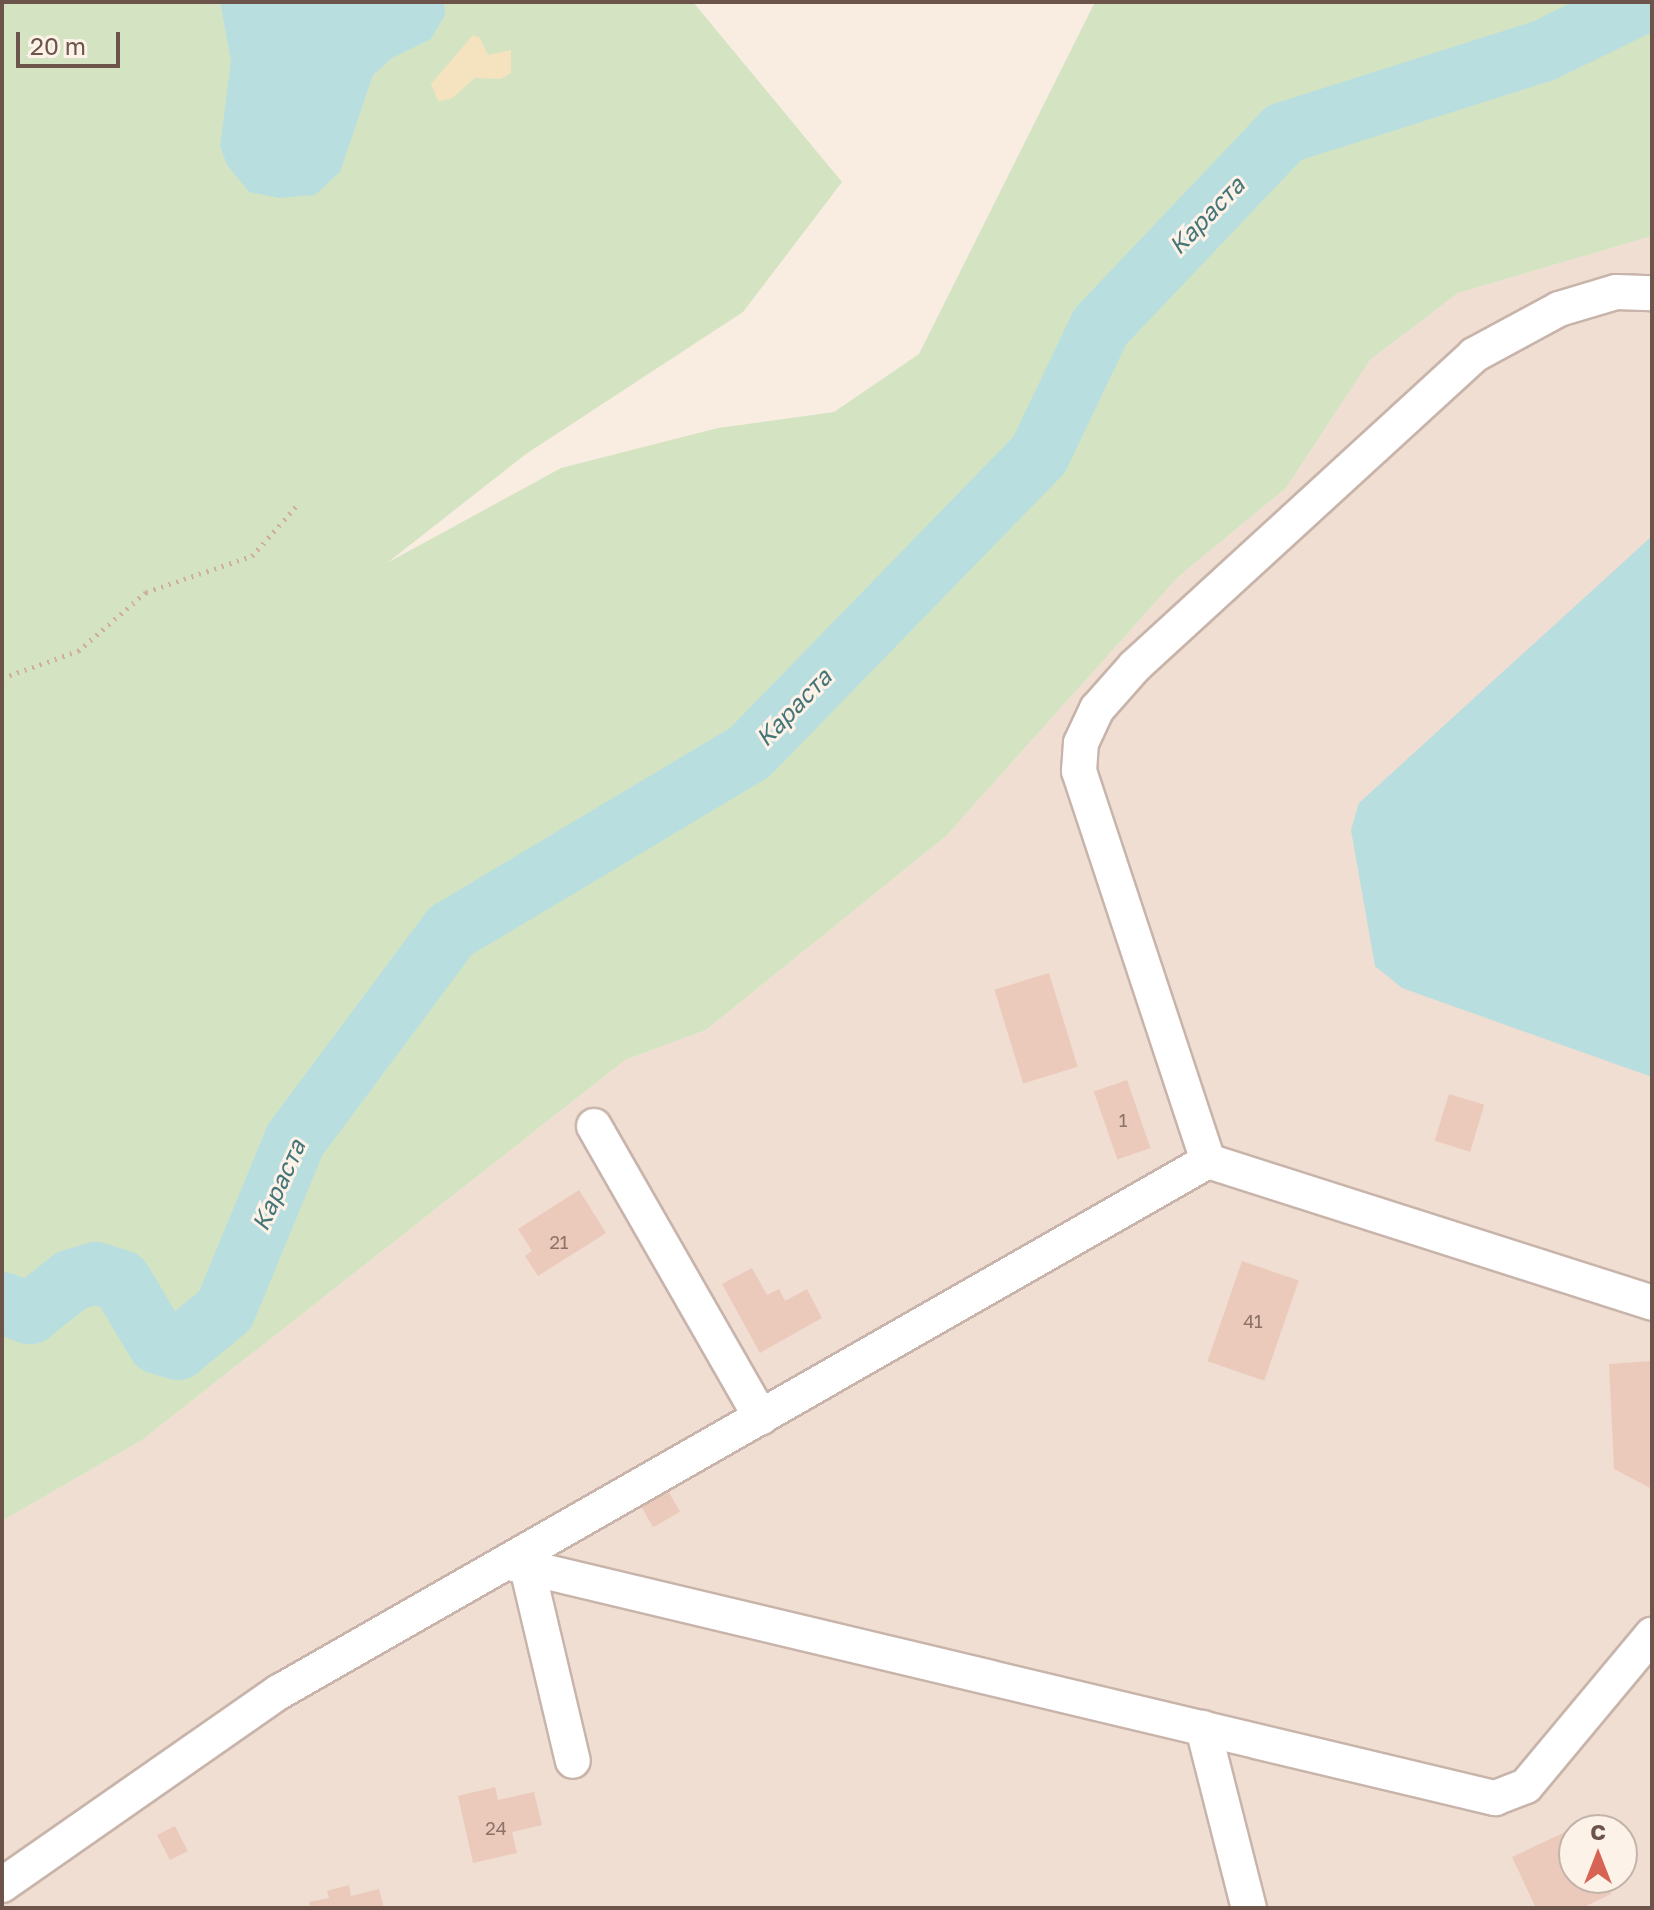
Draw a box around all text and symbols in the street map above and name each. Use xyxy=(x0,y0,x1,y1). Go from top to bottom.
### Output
scale bar xyxy=(20,16,124,66)
text: 20 m xyxy=(30,31,86,60)
water label: Караста xyxy=(1162,170,1250,260)
water label: Караста xyxy=(749,662,837,752)
house number: 1 xyxy=(1119,1109,1127,1131)
water label: Караста xyxy=(245,1135,311,1235)
house number: 21 xyxy=(549,1231,569,1253)
house number: 41 xyxy=(1243,1310,1263,1332)
north arrow xyxy=(1558,1814,1638,1894)
house number: 24 xyxy=(485,1817,507,1839)
text: С xyxy=(1590,1818,1606,1845)

